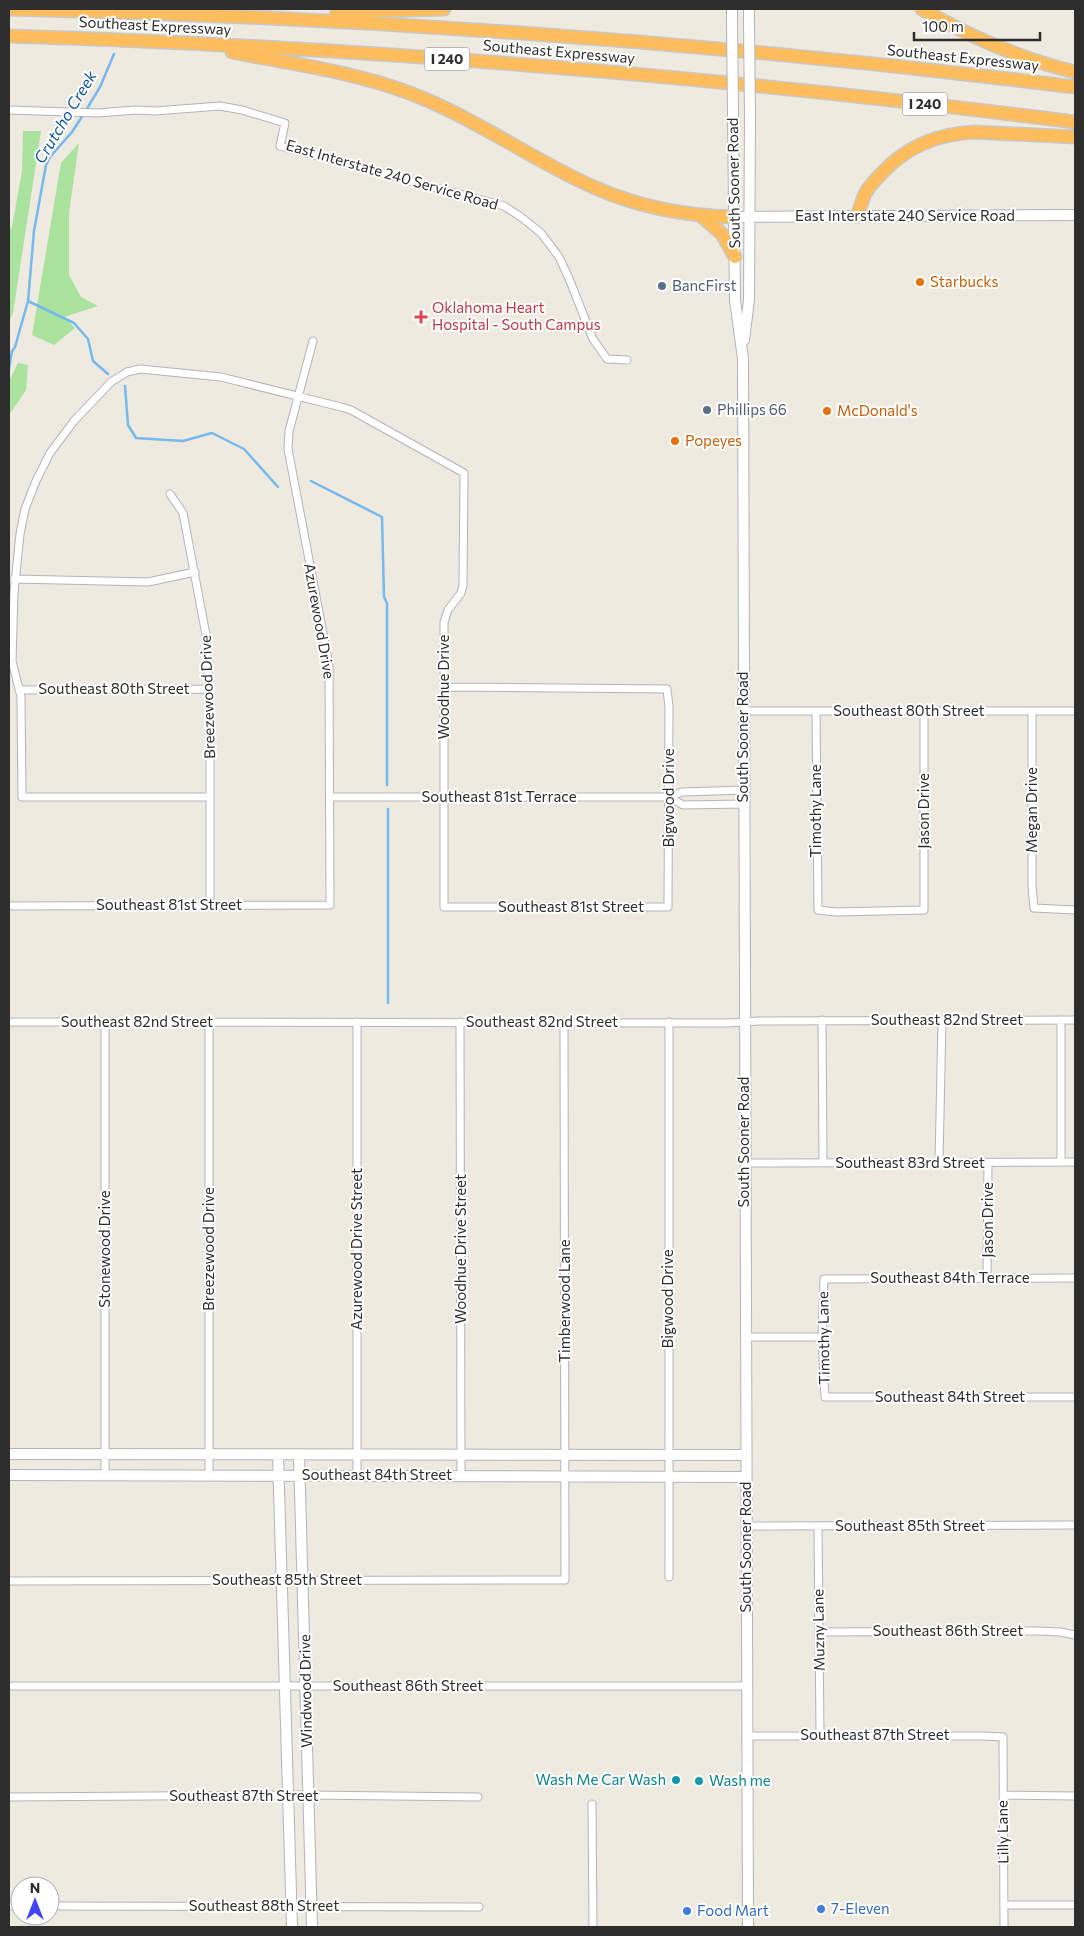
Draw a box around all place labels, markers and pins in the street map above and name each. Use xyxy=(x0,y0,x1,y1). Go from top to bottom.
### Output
place label: Starbucks xyxy=(930,272,998,290)
place label: BancFirst xyxy=(672,276,737,294)
marker: Starbucks xyxy=(914,276,926,288)
marker: BancFirst xyxy=(656,280,668,292)
place label: Oklahoma Heart Hospital - South Campus xyxy=(432,298,601,333)
marker: Oklahoma Heart Hospital - South Campus xyxy=(414,310,428,324)
place label: Phillips 66 xyxy=(717,400,787,418)
place label: McDonald's xyxy=(837,401,918,419)
marker: Phillips 66 xyxy=(701,404,713,416)
marker: McDonald's xyxy=(821,405,833,417)
place label: Popeyes xyxy=(685,431,742,449)
marker: Popeyes xyxy=(669,435,681,447)
place label: Wash Me Car Wash xyxy=(535,1770,666,1788)
place label: Wash me xyxy=(709,1771,771,1789)
marker: Wash Me Car Wash xyxy=(670,1774,682,1786)
marker: Wash me xyxy=(693,1775,705,1787)
place label: 7-Eleven xyxy=(831,1899,890,1917)
place label: Food Mart xyxy=(697,1901,769,1919)
marker: 7-Eleven xyxy=(815,1903,827,1915)
marker: Food Mart xyxy=(681,1905,693,1917)

